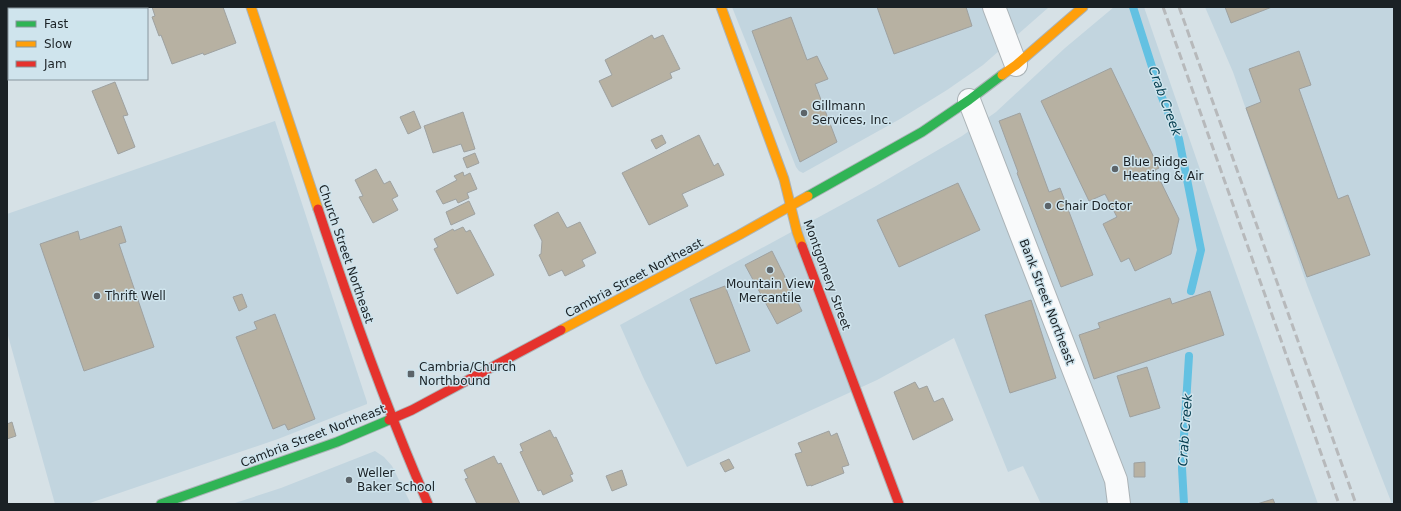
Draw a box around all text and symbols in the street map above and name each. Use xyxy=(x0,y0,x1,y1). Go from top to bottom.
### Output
legend xyxy=(8,8,148,80)
text: Fast xyxy=(44,17,68,31)
text: Slow xyxy=(44,37,72,51)
text: Jam xyxy=(43,57,67,71)
water label: Crab Creek xyxy=(1146,64,1185,138)
place label: Gillmann Services, Inc. xyxy=(812,99,892,127)
marker: Gillmann Services, Inc. xyxy=(799,108,809,118)
place label: Blue Ridge Heating & Air xyxy=(1123,155,1204,183)
marker: Blue Ridge Heating & Air xyxy=(1110,164,1120,174)
street label: Church Street Northeast xyxy=(316,183,376,325)
place label: Chair Doctor xyxy=(1056,199,1132,213)
marker: Chair Doctor xyxy=(1043,201,1053,211)
street label: Montgomery Street xyxy=(801,218,854,332)
street label: Cambria Street Northeast xyxy=(563,236,706,320)
street label: Bank Street Northeast xyxy=(1017,237,1078,367)
marker: Mountain View Mercantile xyxy=(765,265,775,275)
place label: Mountain View Mercantile xyxy=(726,277,814,305)
place label: Thrift Well xyxy=(104,289,166,303)
marker: Thrift Well xyxy=(92,291,102,301)
place label: Cambria/Church Northbound xyxy=(419,360,516,388)
marker: Cambria/Church Northbound xyxy=(406,369,416,379)
water label: Crab Creek xyxy=(1175,393,1195,467)
street label: Cambria Street Northeast xyxy=(239,402,388,470)
place label: Weller Baker School xyxy=(357,466,435,494)
marker: Weller Baker School xyxy=(344,475,354,485)

